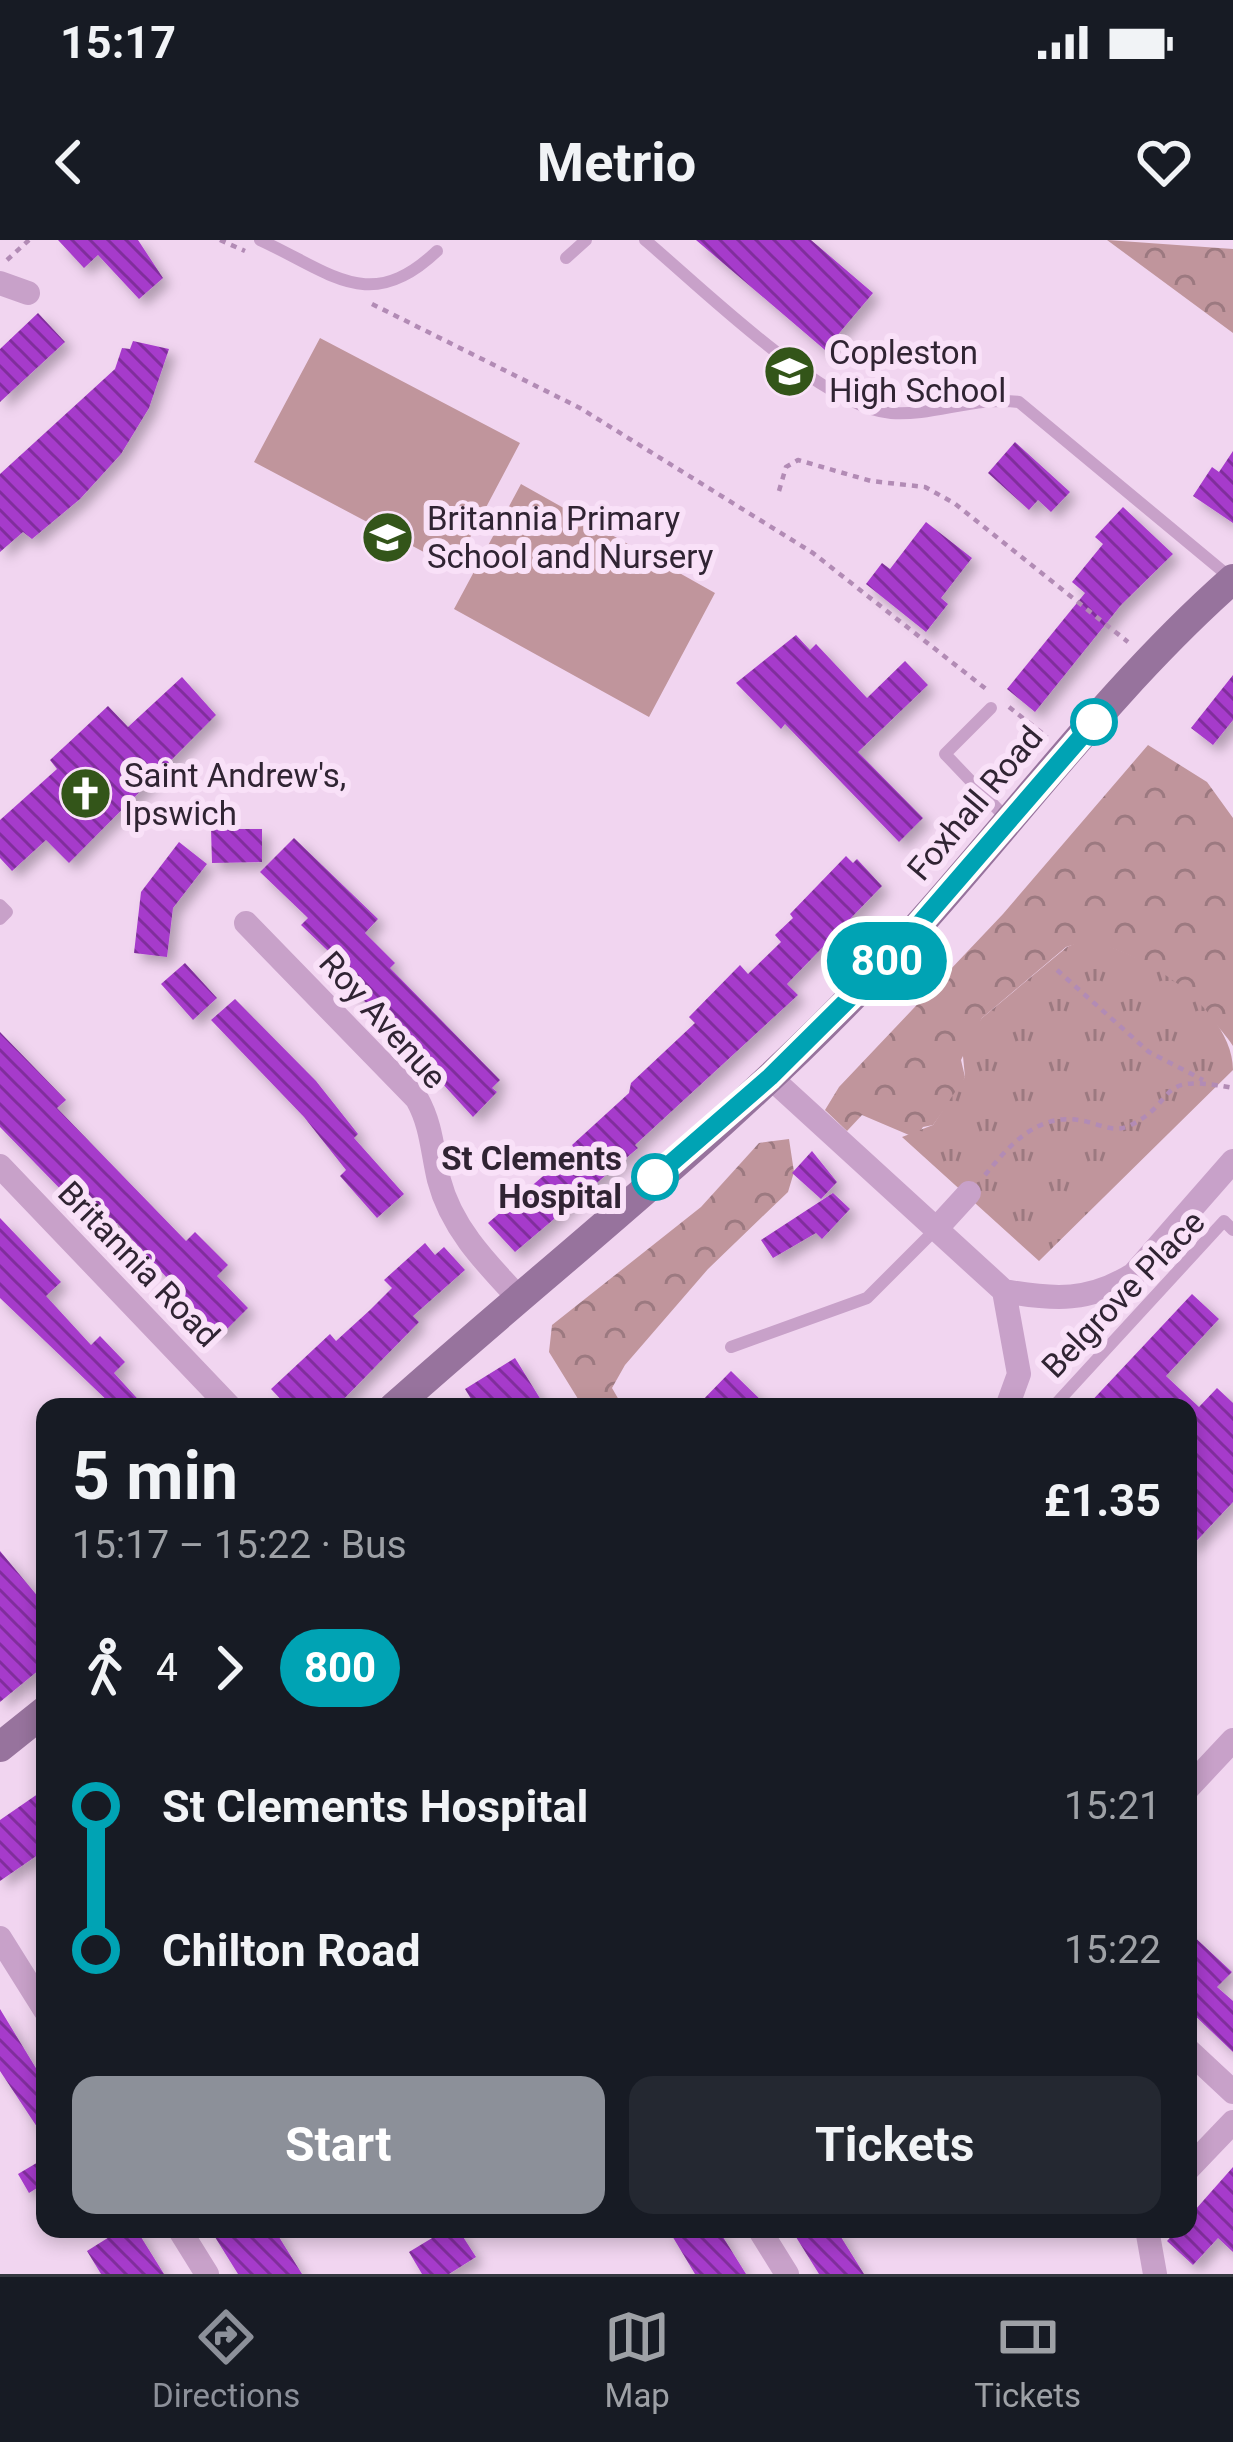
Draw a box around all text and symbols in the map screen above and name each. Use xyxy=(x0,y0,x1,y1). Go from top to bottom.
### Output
text: 15:17 xyxy=(60,16,176,69)
icon: back xyxy=(36,129,102,195)
icon: heart xyxy=(1131,129,1197,195)
text: Metrio xyxy=(537,131,696,194)
place label: Copleston High School xyxy=(829,333,1006,410)
school or university icon: Copleston High School xyxy=(762,343,818,399)
place label: Britannia Primary School and Nursery xyxy=(427,499,714,576)
school or university icon: Britannia Primary School and Nursery xyxy=(360,509,416,565)
unlabelled marker xyxy=(1072,700,1116,744)
street label: Foxhall Road xyxy=(899,718,1051,888)
place label: Saint Andrew's, Ipswich xyxy=(124,756,346,833)
church icon: Saint Andrew's, Ipswich xyxy=(57,766,113,822)
line badge: 800 xyxy=(818,922,956,1000)
text: 800 xyxy=(851,936,923,985)
street label: Roy Avenue xyxy=(311,944,455,1096)
place label: St Clements Hospital xyxy=(441,1139,622,1216)
marker: St Clements Hospital xyxy=(633,1155,677,1199)
street label: Britannia Road xyxy=(50,1173,228,1355)
street label: Belgrove Place xyxy=(1034,1202,1212,1386)
text: 5 min xyxy=(72,1438,238,1515)
text: £1.35 xyxy=(1044,1474,1161,1527)
text: 15:17 – 15:22 · Bus xyxy=(72,1522,407,1568)
icon: walk xyxy=(72,1635,138,1701)
icon: forward xyxy=(196,1635,262,1701)
text: 800 xyxy=(304,1643,376,1692)
text: 4 xyxy=(156,1645,178,1691)
text: St Clements Hospital xyxy=(162,1780,589,1833)
text: 15:21 xyxy=(1064,1783,1161,1829)
text: Chilton Road xyxy=(162,1924,421,1977)
text: 15:22 xyxy=(1064,1927,1161,1973)
button: Start xyxy=(72,2076,605,2214)
button: Tickets xyxy=(629,2076,1161,2214)
tab: Directions xyxy=(152,2304,300,2415)
tab: Map xyxy=(604,2304,670,2415)
tab: Tickets xyxy=(974,2304,1081,2415)

